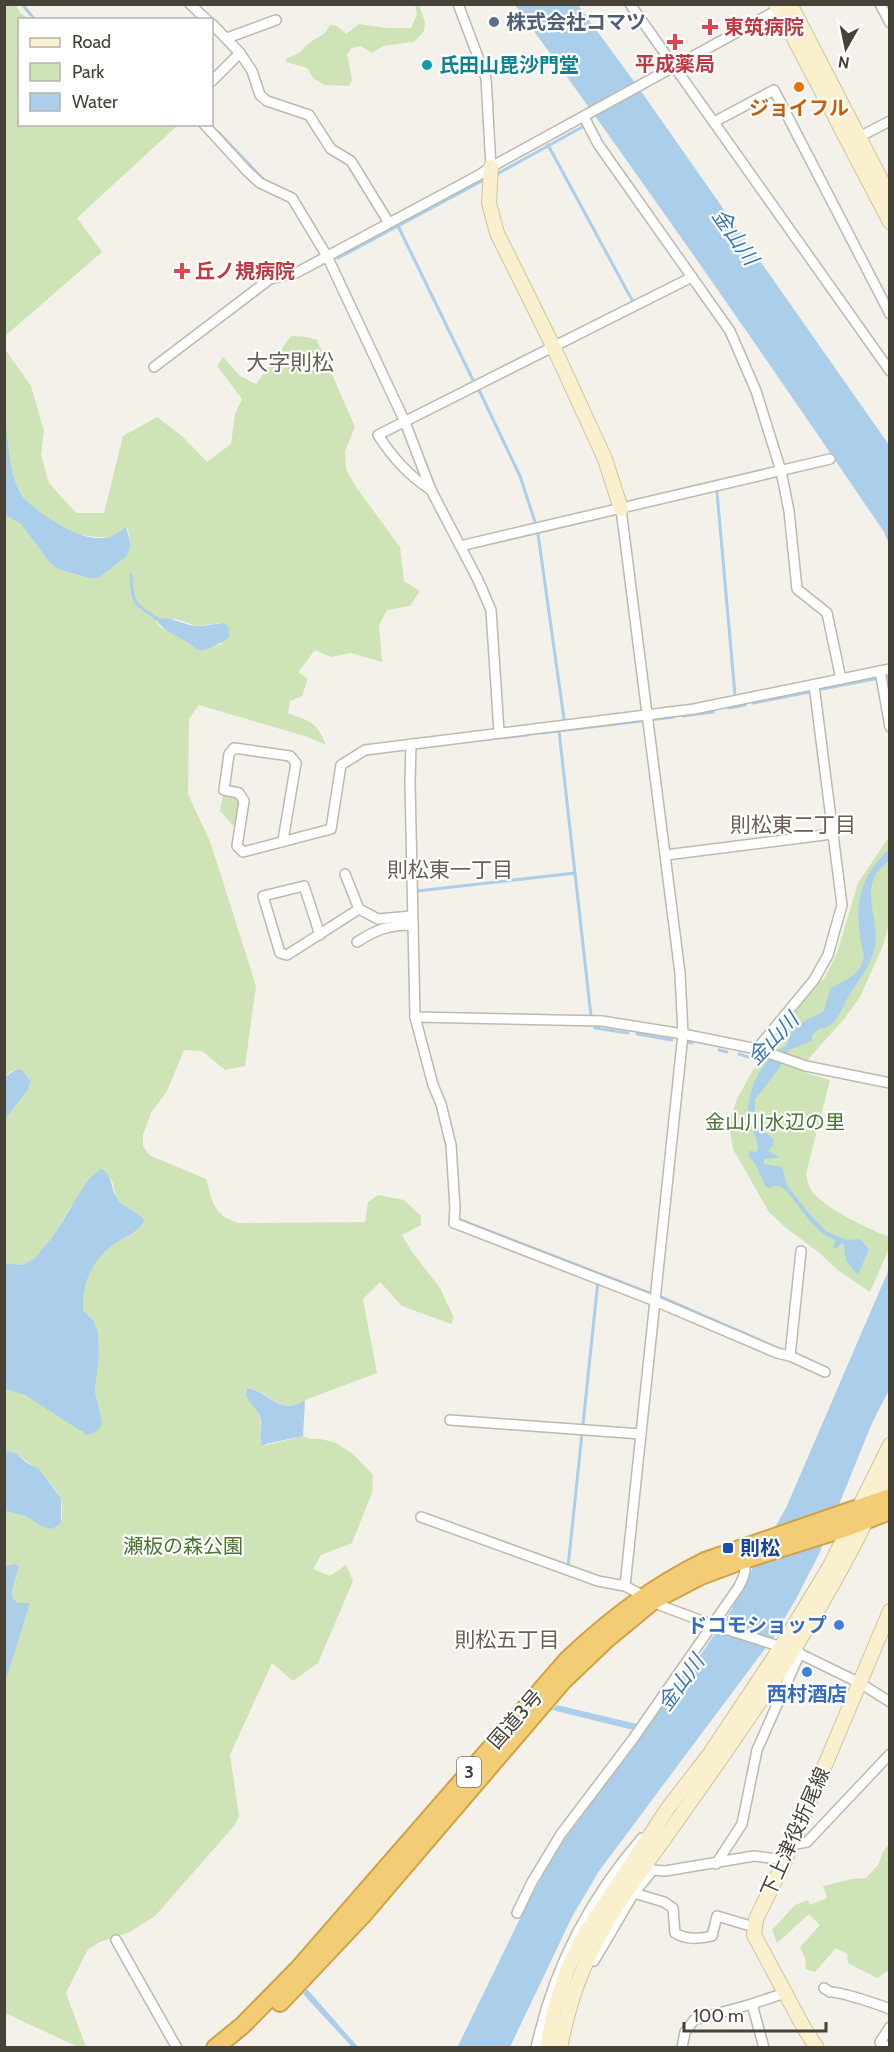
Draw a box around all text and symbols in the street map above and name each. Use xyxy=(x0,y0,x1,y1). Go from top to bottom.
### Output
place label: 株式会社コマツ xyxy=(506,10,646,34)
marker: 株式会社コマツ xyxy=(487,15,501,29)
place label: 東筑病院 xyxy=(724,15,804,39)
legend xyxy=(18,18,213,126)
marker: 東筑病院 xyxy=(701,18,719,36)
north arrow xyxy=(816,18,876,78)
text: Road xyxy=(72,31,111,53)
marker: 平成薬局 xyxy=(668,35,682,49)
place label: 平成薬局 xyxy=(635,52,715,76)
text: N xyxy=(837,52,851,73)
place label: 氏田山毘沙門堂 xyxy=(439,53,579,77)
marker: 氏田山毘沙門堂 xyxy=(420,58,434,72)
text: Park xyxy=(72,61,105,83)
marker: ジョイフル xyxy=(792,80,806,94)
text: Water xyxy=(72,91,118,113)
place label: ジョイフル xyxy=(749,96,849,120)
water label: 金山川 xyxy=(707,204,765,271)
place label: 丘ノ規病院 xyxy=(195,259,295,283)
marker: 丘ノ規病院 xyxy=(173,262,191,280)
district label: 大字則松 xyxy=(246,349,334,376)
district label: 則松東二丁目 xyxy=(730,812,856,837)
district label: 則松東一丁目 xyxy=(387,857,513,882)
water label: 金山川 xyxy=(742,1006,805,1070)
park label: 金山川水辺の里 xyxy=(705,1110,845,1134)
park label: 瀬板の森公園 xyxy=(123,1534,243,1558)
place label: 則松 xyxy=(740,1536,780,1560)
marker: 則松 xyxy=(721,1541,735,1555)
place label: ドコモショップ xyxy=(687,1613,827,1637)
marker: ドコモショップ xyxy=(832,1618,846,1632)
district label: 則松五丁目 xyxy=(455,1627,560,1652)
water label: 金山川 xyxy=(652,1648,710,1716)
marker: 西村酒店 xyxy=(800,1665,814,1679)
place label: 西村酒店 xyxy=(767,1682,847,1706)
street label: 国道3号 xyxy=(483,1684,547,1754)
road number: 3 xyxy=(457,1757,481,1787)
street label: 下上津役折尾線 xyxy=(756,1763,834,1901)
scale bar xyxy=(684,1995,826,2033)
text: 100 m xyxy=(693,2005,744,2027)

